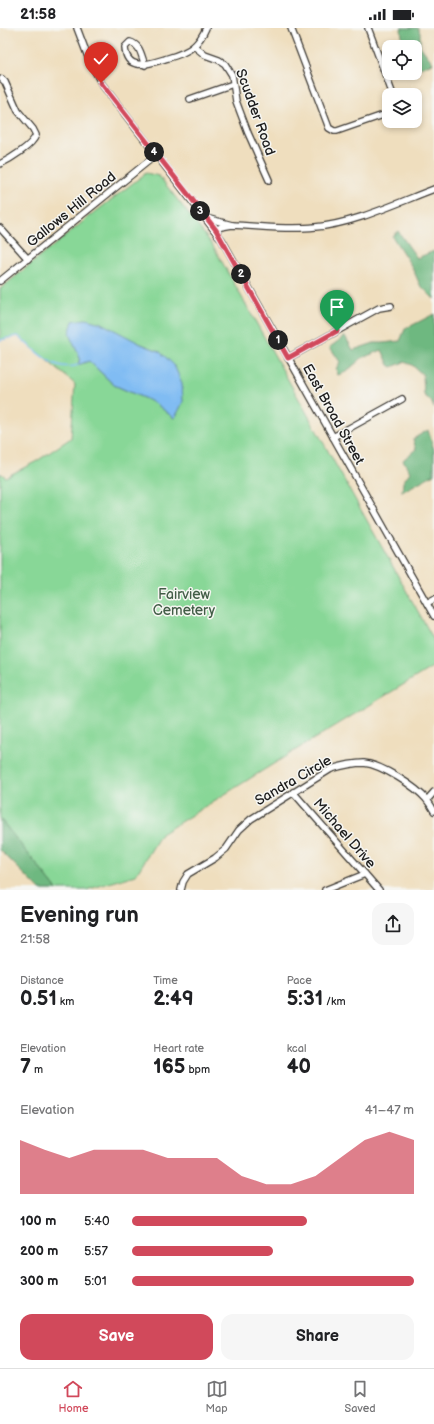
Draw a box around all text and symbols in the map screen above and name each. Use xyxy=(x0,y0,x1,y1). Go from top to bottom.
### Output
text: 21:58 xyxy=(20,5,56,24)
map controls xyxy=(382,40,422,128)
button: locate xyxy=(382,40,422,80)
pin xyxy=(84,42,118,83)
icon: check xyxy=(90,48,112,70)
street label: Scudder Road xyxy=(232,67,279,158)
button: layers xyxy=(382,88,422,128)
pin: 4 xyxy=(144,142,164,162)
text: 4 xyxy=(151,145,157,158)
street label: Gallows Hill Road xyxy=(23,168,119,251)
pin: 3 xyxy=(190,201,210,221)
text: 3 xyxy=(197,204,203,217)
pin: 2 xyxy=(231,264,251,284)
text: 2 xyxy=(238,267,244,280)
pin xyxy=(320,290,354,331)
icon: arrive xyxy=(326,296,348,318)
pin: 1 xyxy=(268,330,288,350)
text: 1 xyxy=(276,333,280,346)
street label: East Broad Street xyxy=(299,361,369,468)
park label: Fairview Cemetery xyxy=(153,586,216,619)
street label: Sandra Circle xyxy=(252,752,335,809)
street label: Michael Drive xyxy=(310,795,379,872)
text: Evening run xyxy=(20,902,139,929)
button: share xyxy=(372,903,414,945)
text: 21:58 xyxy=(20,931,50,947)
text: Distance xyxy=(20,974,64,987)
text: Time xyxy=(153,974,178,987)
text: Pace xyxy=(287,974,312,987)
text: 0.51 xyxy=(20,987,57,1011)
text: 2:49 xyxy=(153,987,194,1011)
text: 5:31 xyxy=(287,987,323,1011)
text: km xyxy=(57,995,74,1008)
text: /km xyxy=(323,995,346,1008)
text: Elevation xyxy=(20,1042,66,1055)
text: Heart rate xyxy=(153,1042,204,1055)
text: kcal xyxy=(287,1042,306,1055)
text: 7 xyxy=(20,1055,31,1079)
text: 165 xyxy=(153,1055,185,1079)
text: 40 xyxy=(287,1055,311,1079)
text: m xyxy=(31,1063,43,1076)
text: bpm xyxy=(185,1063,210,1076)
text: Elevation xyxy=(20,1102,74,1118)
text: 41–47 m xyxy=(365,1102,414,1118)
text: 100 m xyxy=(20,1213,56,1229)
text: 5:40 xyxy=(84,1213,110,1229)
text: 200 m xyxy=(20,1243,58,1259)
text: 5:57 xyxy=(84,1243,108,1259)
text: 300 m xyxy=(20,1273,58,1289)
text: 5:01 xyxy=(84,1273,107,1289)
button: Save xyxy=(20,1314,213,1360)
button: Share xyxy=(221,1314,414,1360)
tab: Home xyxy=(59,1378,88,1415)
tab: Map xyxy=(205,1378,228,1415)
tab: Saved xyxy=(345,1378,375,1415)

